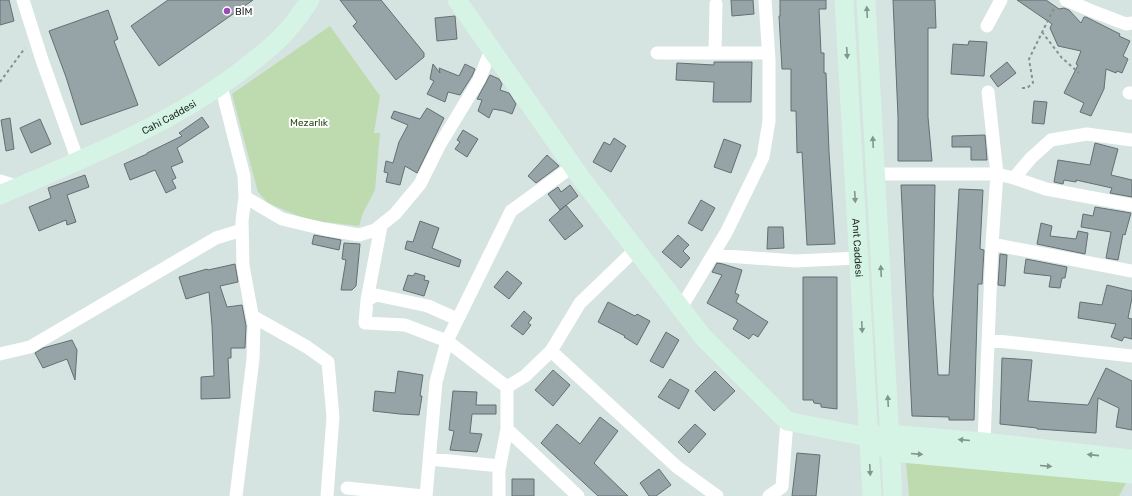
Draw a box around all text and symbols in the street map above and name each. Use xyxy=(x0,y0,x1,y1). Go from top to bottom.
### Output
marker: BİM xyxy=(222,6,232,16)
place label: BİM xyxy=(235,6,252,18)
one-way arrow xyxy=(863,6,870,18)
one-way arrow xyxy=(844,47,850,60)
street label: Cahi Caddesi xyxy=(140,98,199,137)
park label: Mezarlık xyxy=(290,117,329,129)
one-way arrow xyxy=(870,136,877,148)
one-way arrow xyxy=(851,191,858,203)
street label: Anıt Caddesi xyxy=(849,218,865,277)
one-way arrow xyxy=(877,265,884,277)
one-way arrow xyxy=(859,321,865,334)
one-way arrow xyxy=(885,395,892,407)
one-way arrow xyxy=(958,437,970,444)
one-way arrow xyxy=(911,451,923,458)
one-way arrow xyxy=(1087,452,1099,458)
one-way arrow xyxy=(1040,463,1052,470)
one-way arrow xyxy=(867,464,874,476)

